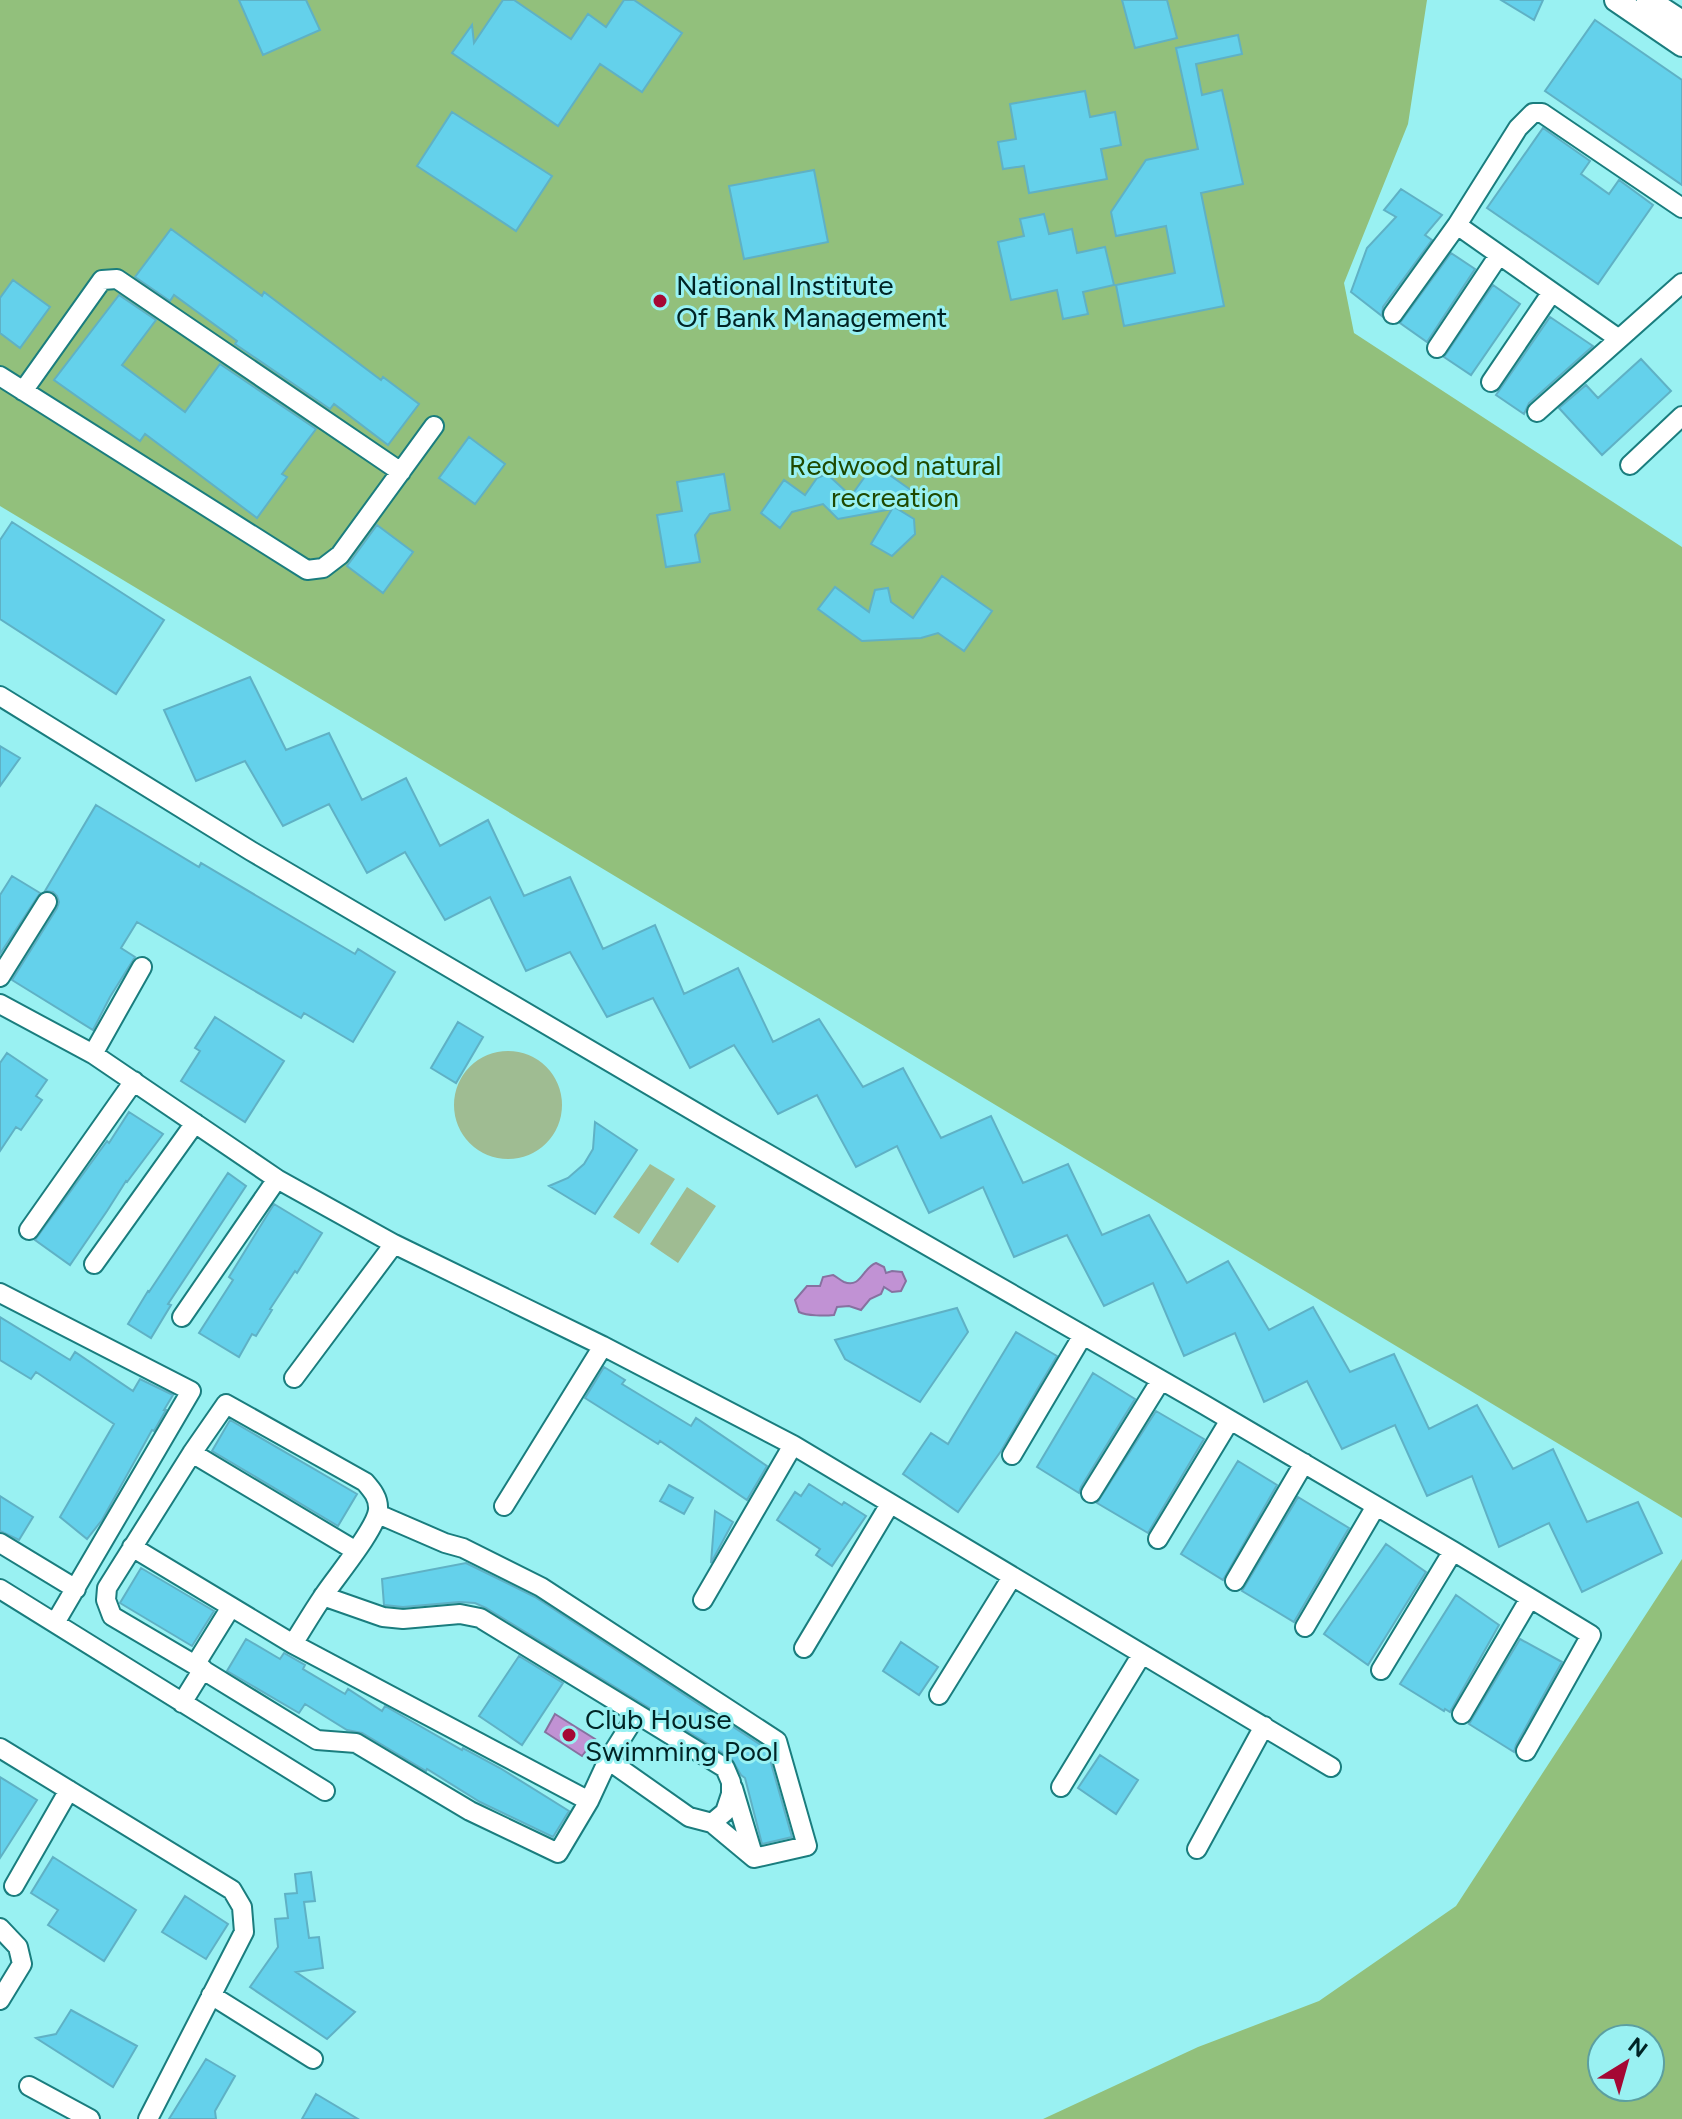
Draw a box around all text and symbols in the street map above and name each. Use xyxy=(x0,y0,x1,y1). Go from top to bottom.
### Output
place label: National Institute Of Bank Management xyxy=(676,268,947,334)
marker: National Institute Of Bank Management xyxy=(651,292,669,310)
park label: Redwood natural recreation xyxy=(789,448,1001,514)
place label: Club House Swimming Pool xyxy=(585,1702,778,1768)
marker: Club House Swimming Pool xyxy=(560,1726,578,1744)
north arrow xyxy=(1586,2023,1666,2103)
text: N xyxy=(1623,2032,1653,2063)

